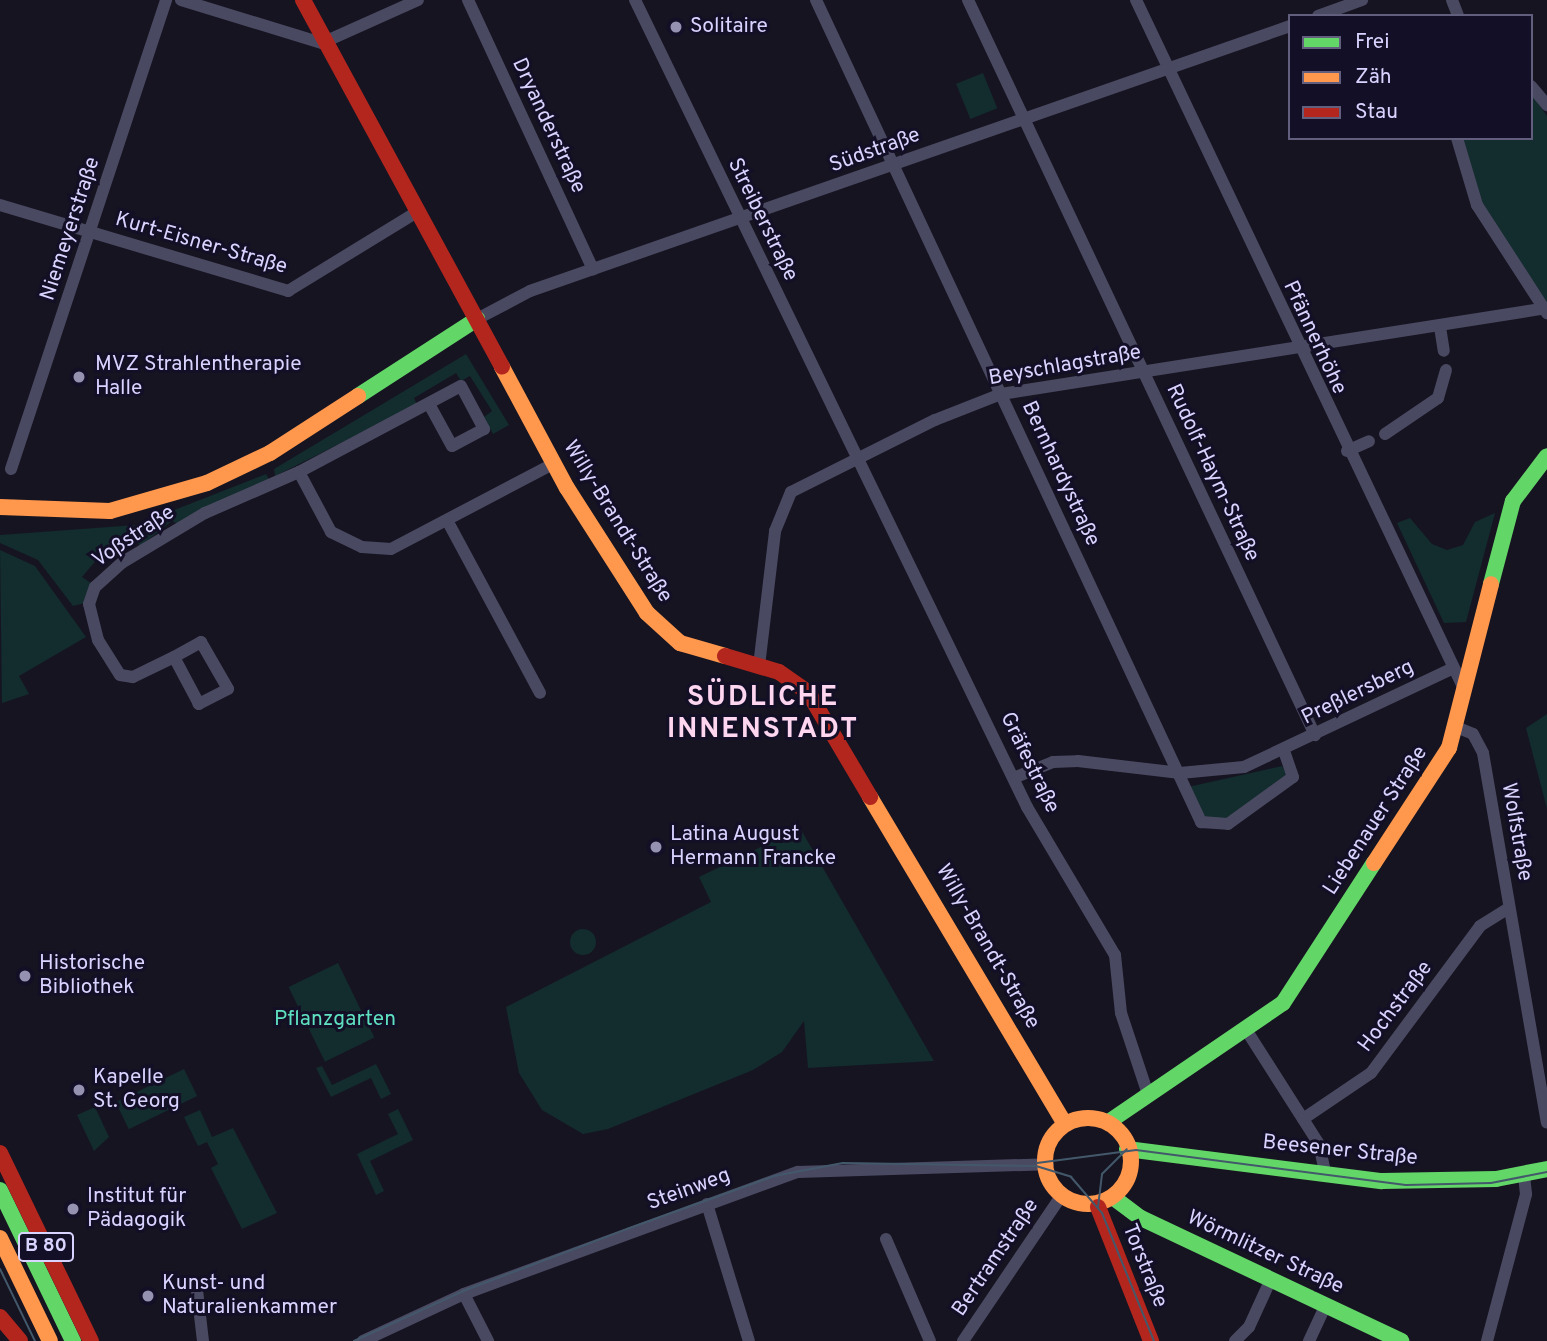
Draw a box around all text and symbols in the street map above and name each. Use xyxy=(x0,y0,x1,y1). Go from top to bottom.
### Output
place label: Solitaire xyxy=(690,14,768,40)
legend xyxy=(1288,14,1533,140)
marker: Solitaire xyxy=(668,19,684,35)
text: Frei xyxy=(1355,29,1390,56)
street label: Dryanderstraße xyxy=(506,54,590,198)
text: Zäh xyxy=(1355,64,1392,91)
text: Stau xyxy=(1355,99,1398,126)
street label: Südstraße xyxy=(826,123,924,179)
street label: Niemeyerstraße xyxy=(36,154,106,304)
street label: Streiberstraße xyxy=(721,154,803,286)
street label: Kurt-Eisner-Straße xyxy=(112,207,290,281)
street label: Pfännerhöhe xyxy=(1277,277,1351,399)
street label: Beyschlagstraße xyxy=(987,340,1143,392)
place label: MVZ Strahlentherapie Halle xyxy=(95,352,301,402)
marker: MVZ Strahlentherapie Halle xyxy=(69,367,89,387)
street label: Rudolf-Haym-Straße xyxy=(1160,380,1264,566)
street label: Bernhardystraße xyxy=(1015,397,1105,551)
street label: Willy-Brandt-Straße xyxy=(557,436,677,608)
street label: Voßstraße xyxy=(88,500,180,574)
street label: Preßlersberg xyxy=(1298,655,1418,731)
district label: SÜDLICHE INNENSTADT xyxy=(668,681,858,747)
street label: Gräfestraße xyxy=(994,708,1064,818)
street label: Liebenauer Straße xyxy=(1318,742,1434,900)
street label: Wolfstraße xyxy=(1495,781,1537,883)
place label: Latina August Hermann Francke xyxy=(670,822,836,872)
marker: Latina August Hermann Francke xyxy=(648,839,664,855)
street label: Willy-Brandt-Straße xyxy=(930,860,1044,1034)
place label: Historische Bibliothek xyxy=(39,951,145,1001)
street label: Hochstraße xyxy=(1354,956,1438,1058)
marker: Historische Bibliothek xyxy=(17,968,33,984)
park label: Pflanzgarten xyxy=(274,1007,396,1033)
place label: Kapelle St. Georg xyxy=(93,1065,180,1115)
marker: Kapelle St. Georg xyxy=(71,1082,87,1098)
street label: Beesener Straße xyxy=(1261,1130,1419,1172)
street label: Steinweg xyxy=(644,1163,734,1217)
place label: Institut für Pädagogik xyxy=(87,1184,186,1234)
street label: Bertramstraße xyxy=(947,1194,1045,1322)
marker: Institut für Pädagogik xyxy=(65,1201,81,1217)
street label: Wörmlitzer Straße xyxy=(1183,1206,1347,1300)
street label: Torstraße xyxy=(1116,1220,1172,1312)
road number: B 80 xyxy=(16,1232,76,1262)
place label: Kunst- und Naturalienkammer xyxy=(162,1271,337,1321)
marker: Kunst- und Naturalienkammer xyxy=(140,1288,156,1304)

